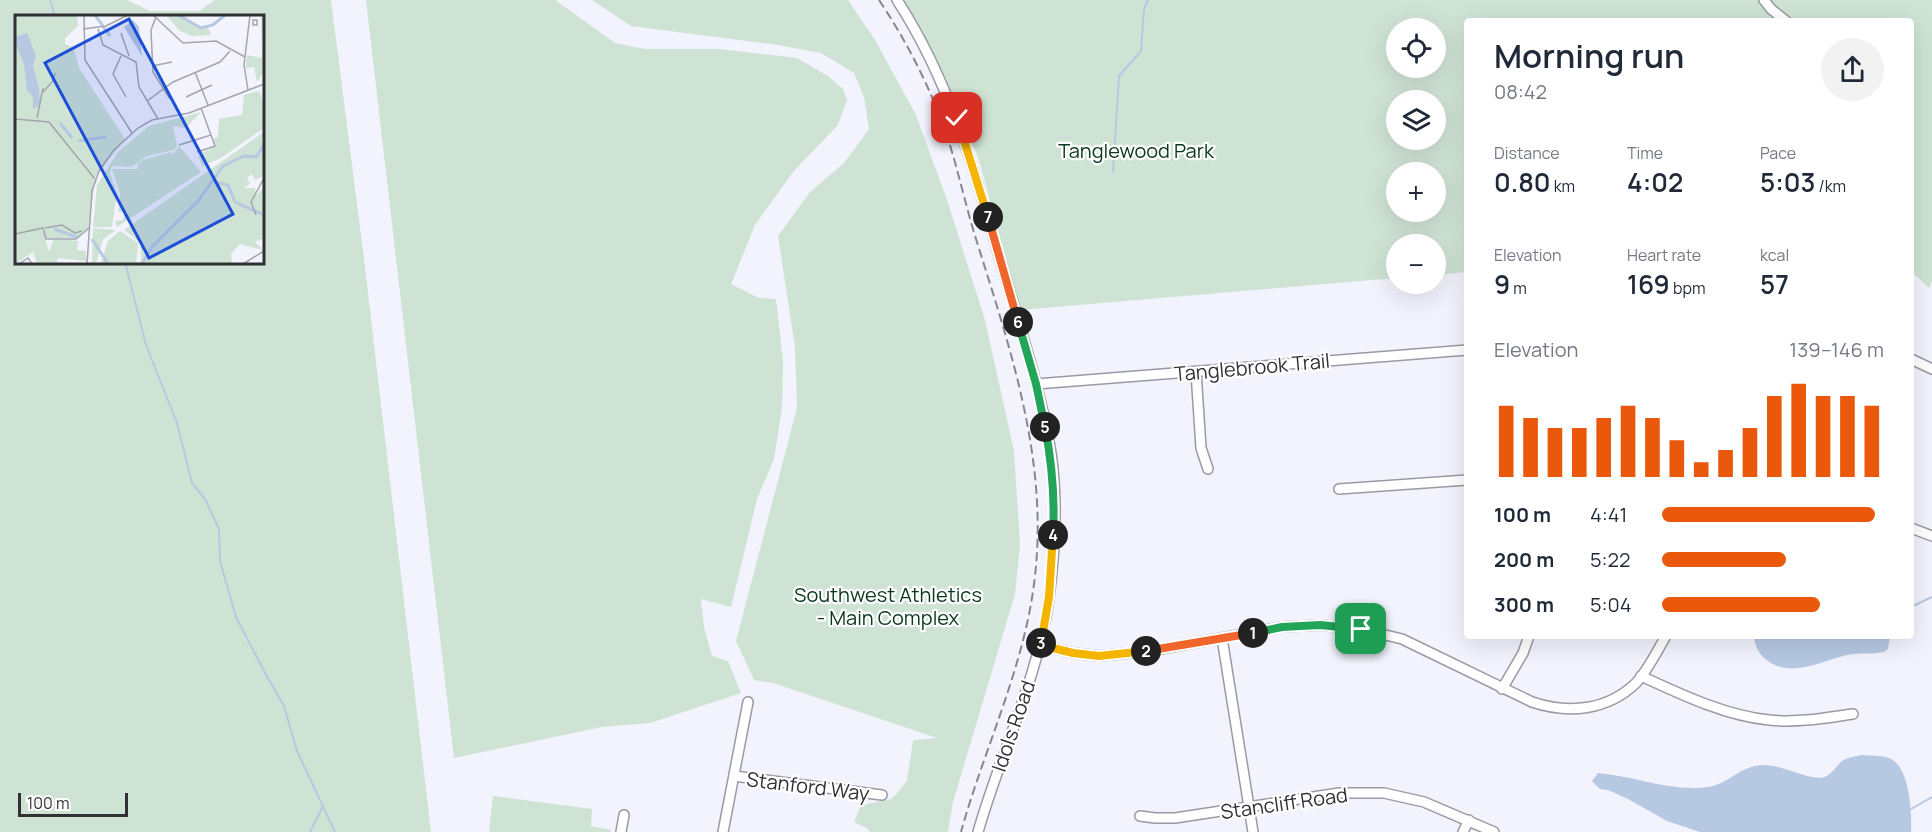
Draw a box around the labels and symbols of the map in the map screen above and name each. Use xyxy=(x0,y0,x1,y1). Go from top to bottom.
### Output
inset map xyxy=(15,15,264,264)
pin xyxy=(931,92,982,143)
park label: Tanglewood Park xyxy=(1058,137,1215,164)
pin: 7 xyxy=(973,202,1003,232)
pin: 6 xyxy=(1003,307,1033,337)
street label: Tanglebrook Trail xyxy=(1173,347,1331,387)
pin: 5 xyxy=(1030,412,1060,442)
pin: 4 xyxy=(1038,520,1068,550)
park label: Southwest Athletics - Main Complex xyxy=(794,581,982,631)
pin xyxy=(1335,603,1386,654)
pin: 1 xyxy=(1238,618,1268,648)
pin: 3 xyxy=(1026,628,1056,658)
pin: 2 xyxy=(1131,636,1161,666)
street label: Idols Road xyxy=(985,677,1041,775)
street label: Stanford Way xyxy=(745,765,871,807)
street label: Stancliff Road xyxy=(1219,781,1349,825)
scale bar xyxy=(18,790,128,818)

